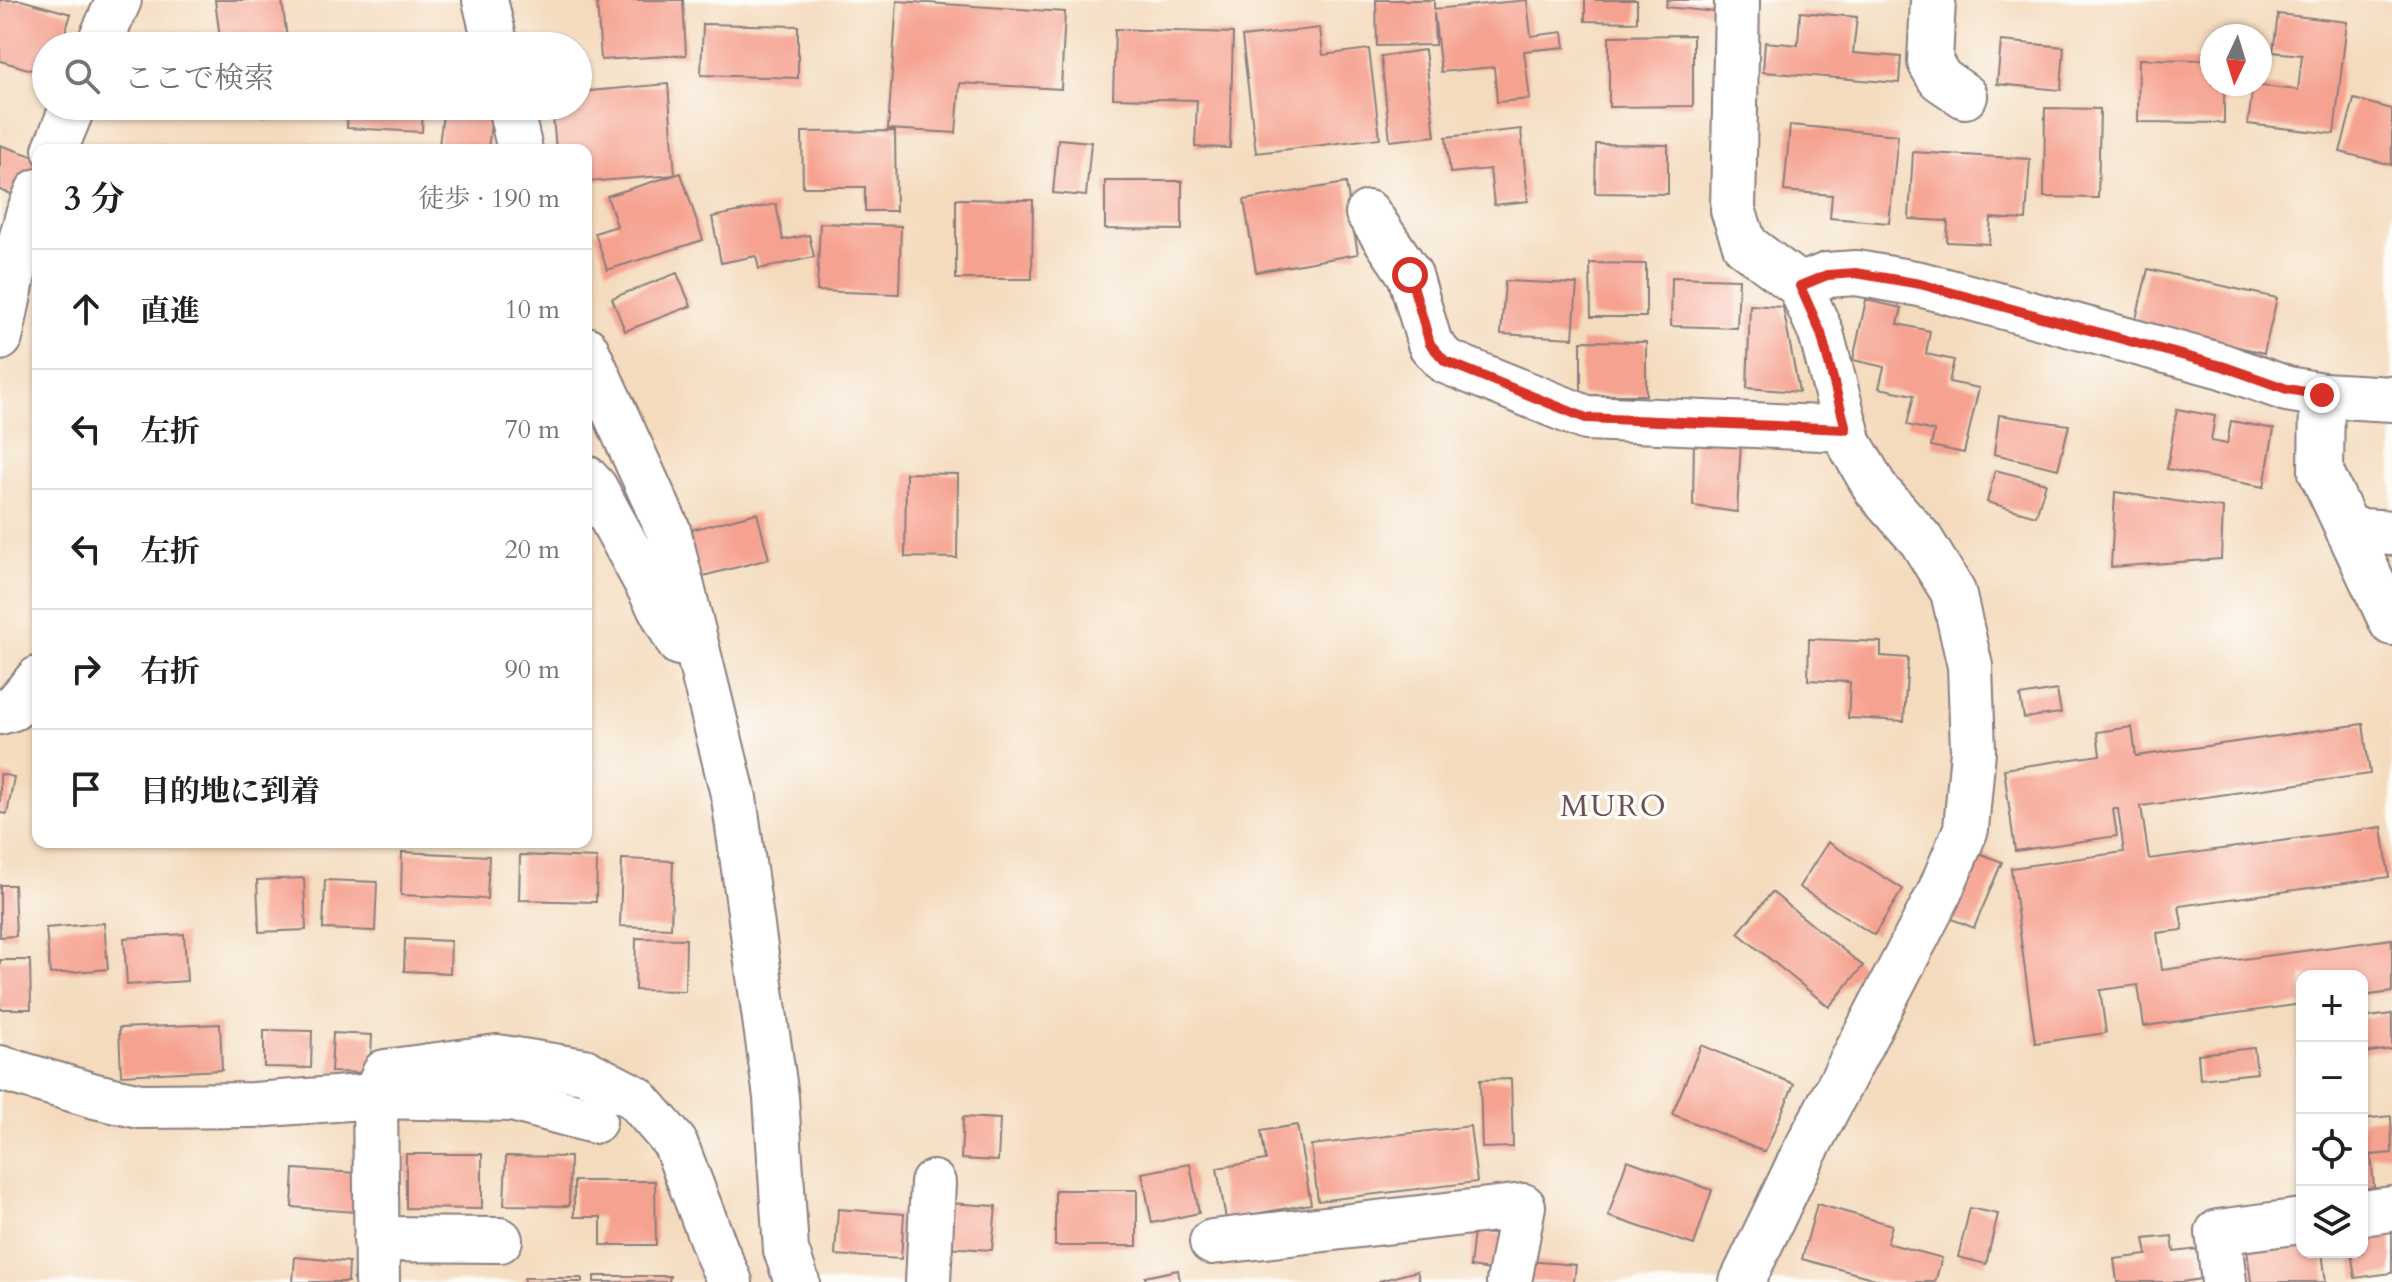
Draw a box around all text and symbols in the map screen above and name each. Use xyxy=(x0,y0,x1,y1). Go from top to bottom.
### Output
north arrow xyxy=(2200,24,2272,96)
search box xyxy=(32,32,592,120)
icon: search xyxy=(60,54,104,98)
text: ここで検索 xyxy=(124,58,274,99)
text: 3 分 xyxy=(64,176,125,222)
text: 徒歩 · 190 m xyxy=(419,181,560,216)
route start xyxy=(1392,257,1428,293)
icon: ahead xyxy=(64,287,108,331)
text: 直進 xyxy=(140,291,200,332)
text: 10 m xyxy=(504,292,560,327)
route end xyxy=(2304,377,2340,413)
icon: left xyxy=(64,407,108,451)
text: 左折 xyxy=(140,411,200,452)
text: 70 m xyxy=(504,412,560,447)
icon: left xyxy=(64,527,108,571)
text: 左折 xyxy=(140,531,200,572)
text: 20 m xyxy=(504,532,560,567)
icon: right xyxy=(64,647,108,691)
text: 右折 xyxy=(140,651,200,692)
text: 90 m xyxy=(504,652,560,687)
icon: arrive xyxy=(64,767,108,811)
text: 目的地に到着 xyxy=(140,771,320,812)
district label: MURO xyxy=(1560,786,1668,827)
map controls xyxy=(2296,970,2368,1258)
button: + xyxy=(2296,970,2368,1042)
button: − xyxy=(2296,1042,2368,1114)
button: locate xyxy=(2296,1114,2368,1186)
button: layers xyxy=(2296,1186,2368,1258)

